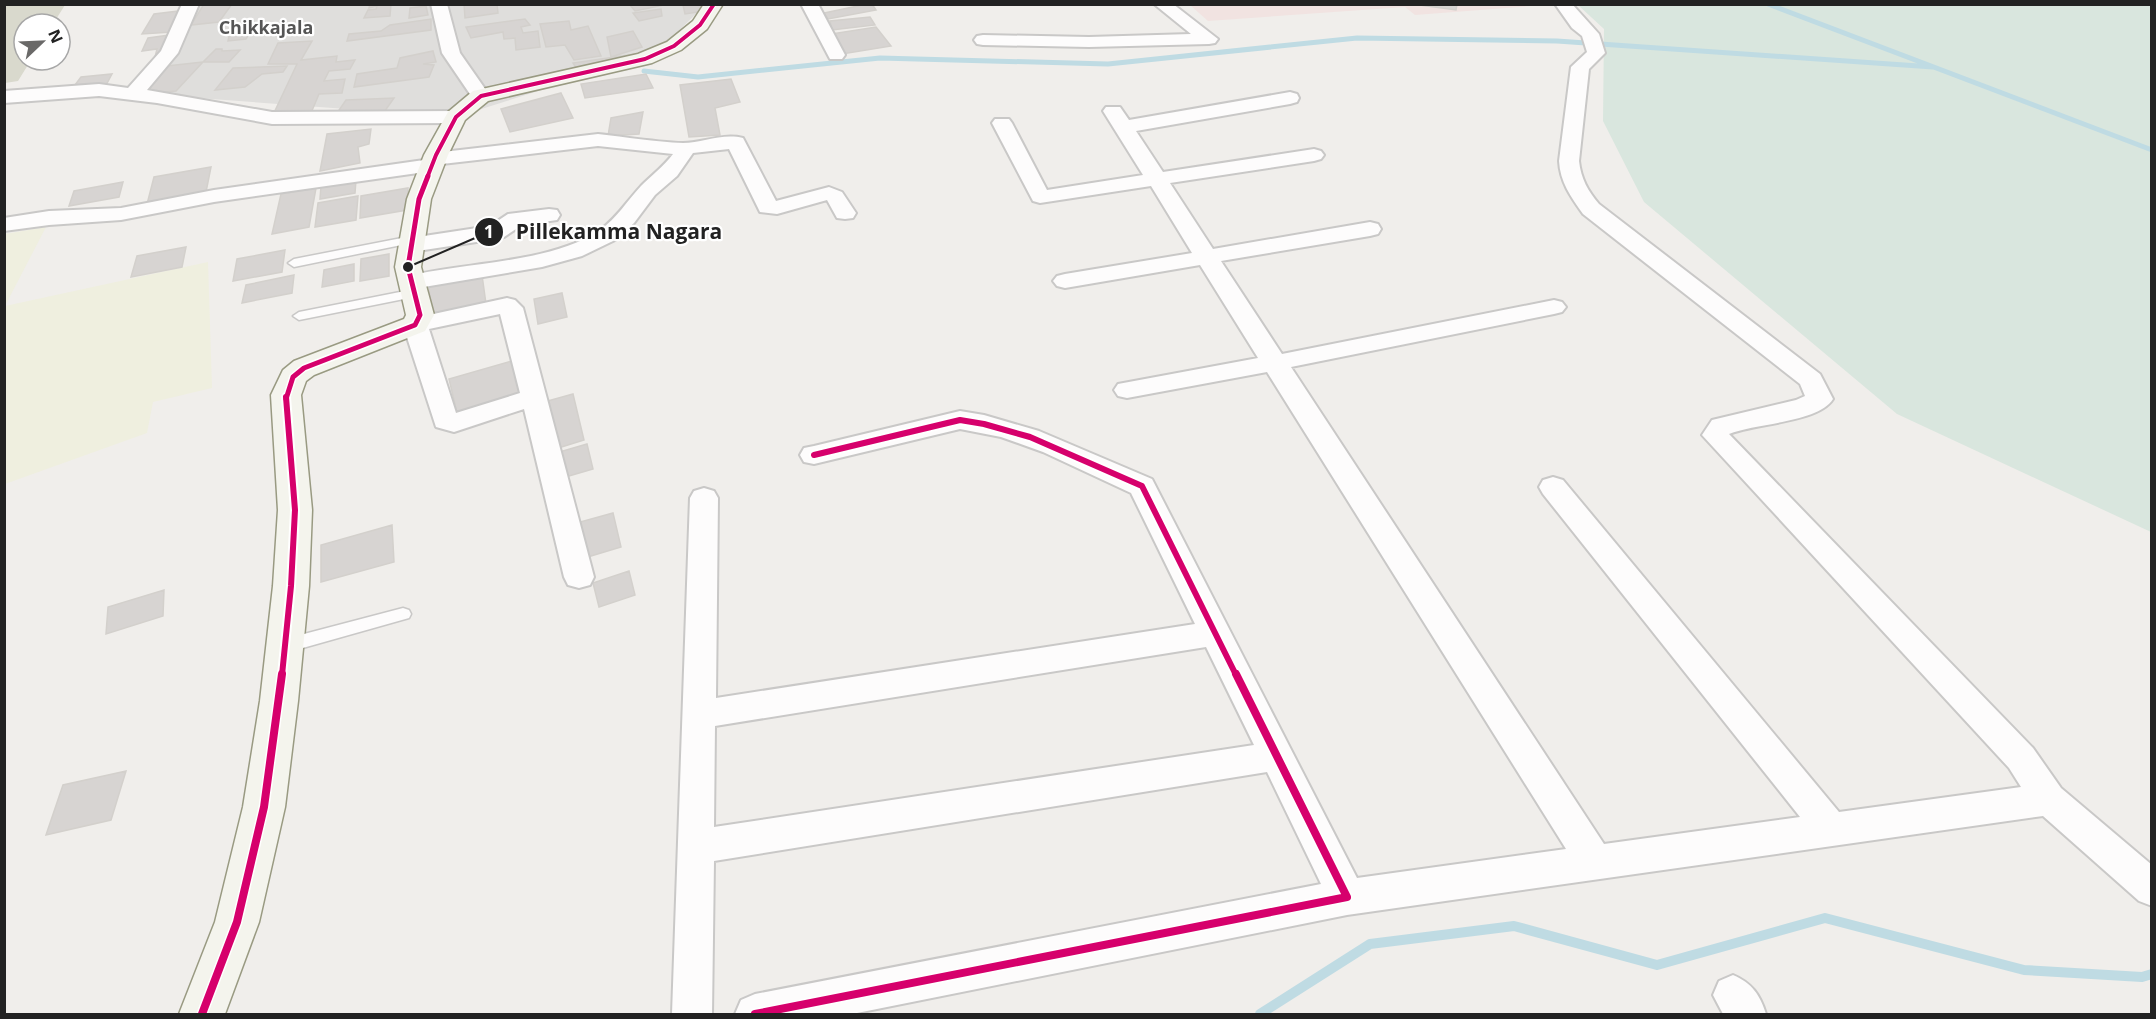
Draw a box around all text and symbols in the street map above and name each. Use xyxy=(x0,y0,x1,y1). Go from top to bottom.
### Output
north arrow xyxy=(12,12,72,72)
district label: Chikkajala xyxy=(219,15,313,39)
text: N xyxy=(43,26,68,46)
callout: Pillekamma Nagara xyxy=(474,212,734,251)
text: Pillekamma Nagara xyxy=(516,217,722,245)
text: 1 xyxy=(484,219,494,243)

